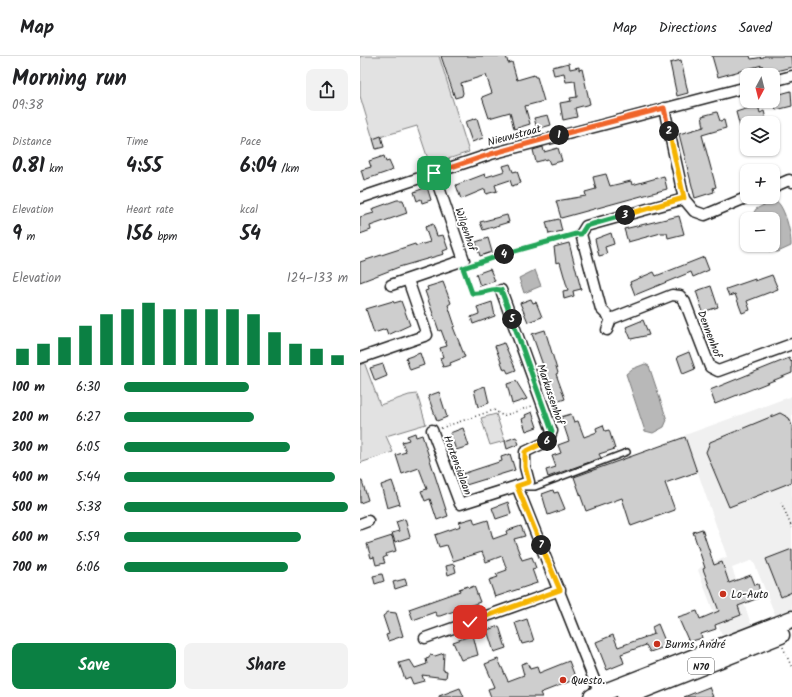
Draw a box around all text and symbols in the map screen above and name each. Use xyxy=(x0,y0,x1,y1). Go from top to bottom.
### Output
text: Map xyxy=(20,13,54,43)
text: Map xyxy=(612,17,637,39)
text: Directions xyxy=(659,17,717,39)
text: Saved xyxy=(739,17,772,39)
text: Morning run xyxy=(12,62,127,97)
north arrow xyxy=(740,68,780,108)
map controls xyxy=(740,68,780,252)
button: share xyxy=(306,69,348,111)
text: 09:38 xyxy=(12,95,43,116)
button: layers xyxy=(740,116,780,156)
street label: Nieuwstraat xyxy=(485,120,544,152)
pin: 2 xyxy=(659,121,679,141)
text: 2 xyxy=(666,122,672,140)
pin: 1 xyxy=(549,125,569,145)
text: 1 xyxy=(557,126,561,144)
text: Distance xyxy=(12,133,52,151)
text: Time xyxy=(126,133,148,151)
text: Pace xyxy=(240,133,261,151)
text: 0.81 xyxy=(12,151,45,183)
text: 4:55 xyxy=(126,151,162,183)
text: 6:04 xyxy=(240,151,277,183)
pin xyxy=(417,156,451,190)
text: km xyxy=(45,160,63,178)
text: /km xyxy=(277,160,299,178)
icon: arrive xyxy=(423,162,445,184)
button: + xyxy=(740,164,780,204)
text: Elevation xyxy=(12,201,54,219)
text: Heart rate xyxy=(126,201,174,219)
text: kcal xyxy=(240,201,258,219)
street label: Wilgenhof xyxy=(449,205,481,255)
pin: 3 xyxy=(615,205,635,225)
text: 3 xyxy=(622,206,628,224)
button: − xyxy=(740,212,780,252)
text: 9 xyxy=(12,219,22,251)
text: 156 xyxy=(126,219,153,251)
text: 54 xyxy=(240,219,261,251)
text: m xyxy=(22,228,35,246)
text: bpm xyxy=(153,228,177,246)
pin: 4 xyxy=(494,244,514,264)
text: 4 xyxy=(501,245,507,263)
text: Elevation xyxy=(12,268,61,289)
text: 124–133 m xyxy=(287,268,348,289)
street label: Dennenhof xyxy=(692,308,727,362)
pin: 5 xyxy=(502,309,522,329)
text: 5 xyxy=(509,310,515,328)
street label: Markussenhof xyxy=(531,362,569,429)
text: 100 m xyxy=(12,377,45,398)
text: 6:30 xyxy=(76,377,100,398)
text: 200 m xyxy=(12,407,49,428)
text: 6:27 xyxy=(76,407,100,428)
pin: 6 xyxy=(537,431,557,451)
text: 6 xyxy=(544,432,550,450)
street label: Hortensialaan xyxy=(438,433,476,498)
text: 300 m xyxy=(12,437,48,458)
text: 6:05 xyxy=(76,437,100,458)
text: 400 m xyxy=(12,467,48,488)
text: 5:44 xyxy=(76,467,101,488)
text: 500 m xyxy=(12,497,48,518)
text: 5:38 xyxy=(76,497,101,518)
text: 600 m xyxy=(12,527,48,548)
text: 5:59 xyxy=(76,527,100,548)
pin: 7 xyxy=(531,535,551,555)
text: 7 xyxy=(538,536,544,554)
text: 700 m xyxy=(12,557,47,578)
text: 6:06 xyxy=(76,557,100,578)
place label: Lo-Auto xyxy=(731,586,768,604)
marker: Lo-Auto xyxy=(718,589,728,599)
pin xyxy=(453,605,487,639)
icon: check xyxy=(459,611,481,633)
place label: Burms André xyxy=(665,636,726,654)
marker: Burms André xyxy=(652,639,662,649)
button: Save xyxy=(12,643,176,689)
button: Share xyxy=(184,643,348,689)
road number: N70 xyxy=(688,658,714,674)
place label: Questo. xyxy=(571,672,605,690)
marker: Questo. xyxy=(558,675,568,685)

